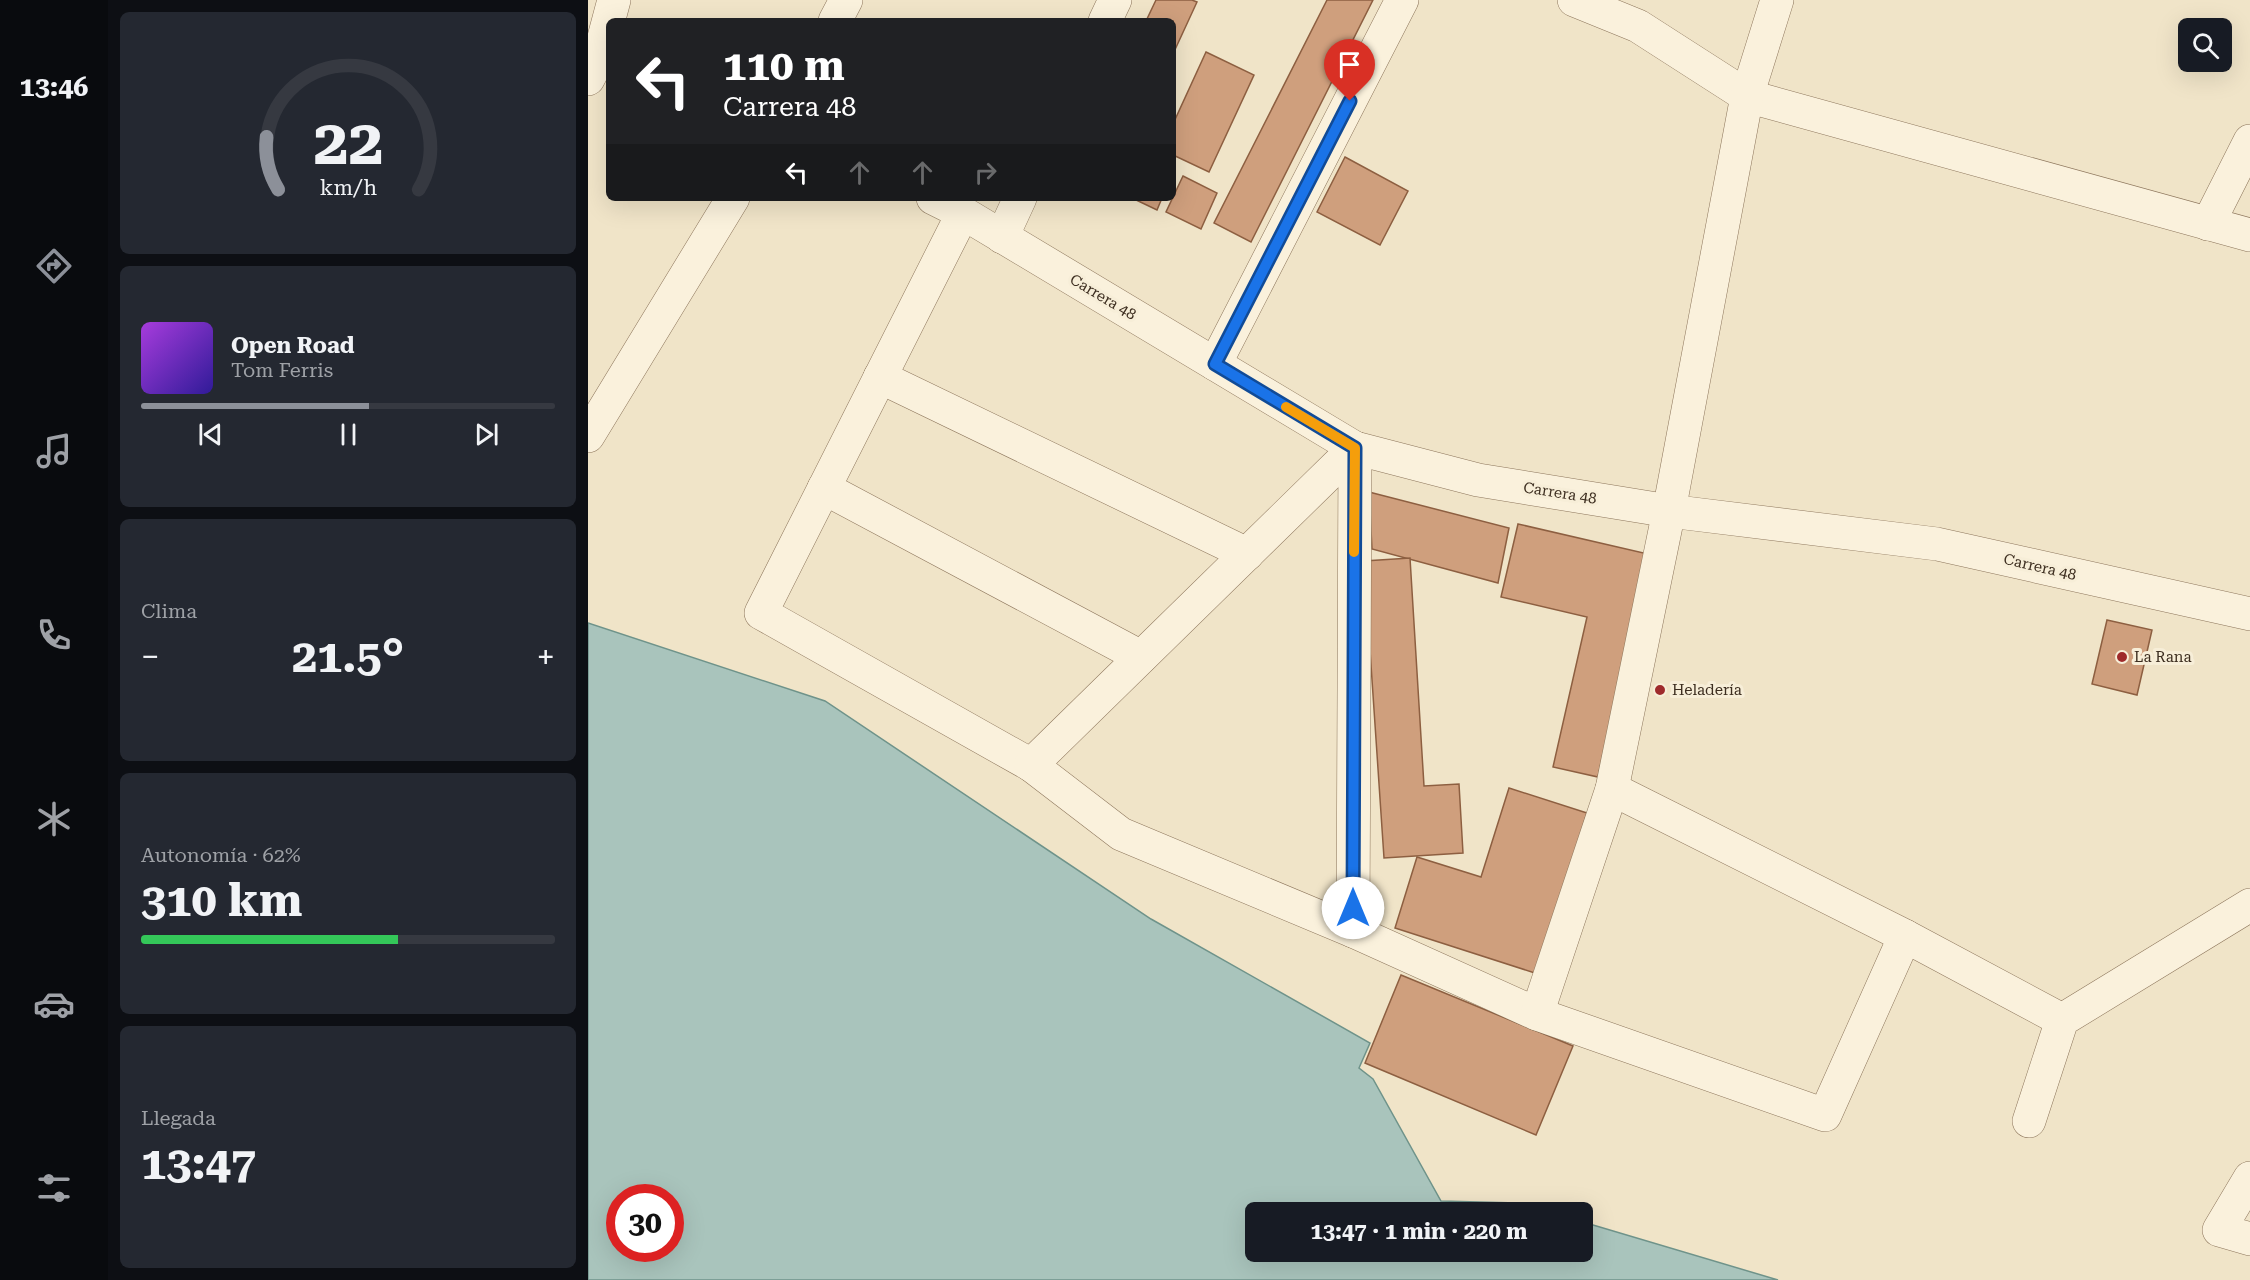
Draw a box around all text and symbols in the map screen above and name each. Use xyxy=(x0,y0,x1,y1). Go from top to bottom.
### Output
map controls xyxy=(2178,18,2232,72)
button: search xyxy=(2178,18,2232,72)
pin xyxy=(1324,39,1375,101)
text: 110 m xyxy=(723,41,845,90)
icon: left xyxy=(624,42,702,120)
icon: arrive xyxy=(1333,48,1366,81)
text: 13:46 xyxy=(20,71,88,103)
text: Carrera 48 xyxy=(723,91,856,123)
text: 22 xyxy=(313,106,383,179)
icon: left xyxy=(780,156,813,189)
icon: ahead xyxy=(843,156,876,189)
icon: ahead xyxy=(906,156,939,189)
icon: right xyxy=(969,156,1002,189)
text: km/h xyxy=(319,175,377,200)
icon: directions xyxy=(33,245,75,287)
street label: Carrera 48 xyxy=(1067,270,1139,324)
text: Open Road xyxy=(231,333,354,358)
text: Tom Ferris xyxy=(231,358,333,382)
icon: previous xyxy=(194,418,227,451)
icon: pause xyxy=(332,418,365,451)
icon: next xyxy=(470,418,503,451)
icon: music xyxy=(33,430,75,472)
street label: Carrera 48 xyxy=(1522,478,1598,508)
street label: Carrera 48 xyxy=(2002,550,2078,584)
text: Clima xyxy=(141,599,197,623)
icon: phone xyxy=(33,614,75,656)
text: 21.5° xyxy=(292,630,404,683)
text: − xyxy=(141,637,159,676)
text: + xyxy=(537,637,555,676)
place label: La Rana xyxy=(2134,648,2192,666)
marker: La Rana xyxy=(2115,650,2129,664)
place label: Heladería xyxy=(1672,681,1742,699)
marker: Heladería xyxy=(1653,683,1667,697)
icon: climate xyxy=(33,798,75,840)
text: Autonomía · 62% xyxy=(141,843,301,867)
text: 310 km xyxy=(141,874,302,927)
position arrow xyxy=(1321,876,1385,940)
icon: car xyxy=(33,983,75,1025)
text: Llegada xyxy=(141,1106,216,1130)
text: 13:47 xyxy=(141,1137,256,1190)
icon: filters xyxy=(33,1167,75,1209)
speed limit sign: 30 xyxy=(606,1184,684,1262)
text: 13:47 · 1 min · 220 m xyxy=(1310,1219,1528,1244)

